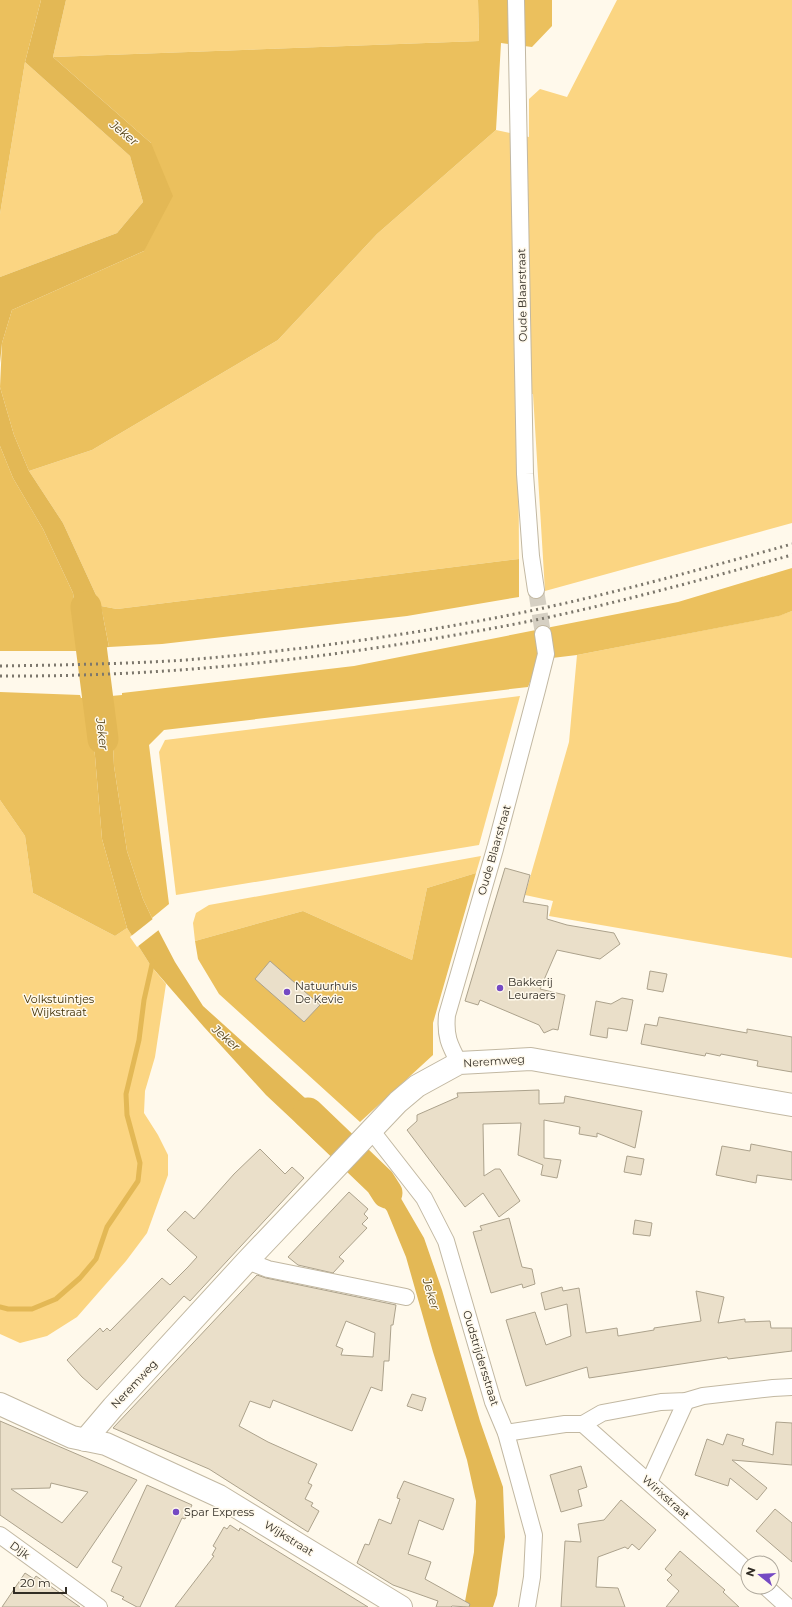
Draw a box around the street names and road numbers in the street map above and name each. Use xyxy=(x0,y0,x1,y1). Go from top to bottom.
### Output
street label: Oude Blaarstraat xyxy=(514,248,530,342)
street label: Oude Blaarstraat xyxy=(474,803,514,897)
street label: Neremweg xyxy=(463,1052,525,1070)
street label: Oudstrijdersstraat xyxy=(460,1308,502,1408)
street label: Neremweg xyxy=(108,1357,160,1411)
street label: Wirixstraat xyxy=(639,1472,693,1522)
street label: Wijkstraat xyxy=(262,1517,317,1559)
street label: Dijk xyxy=(7,1538,33,1562)

